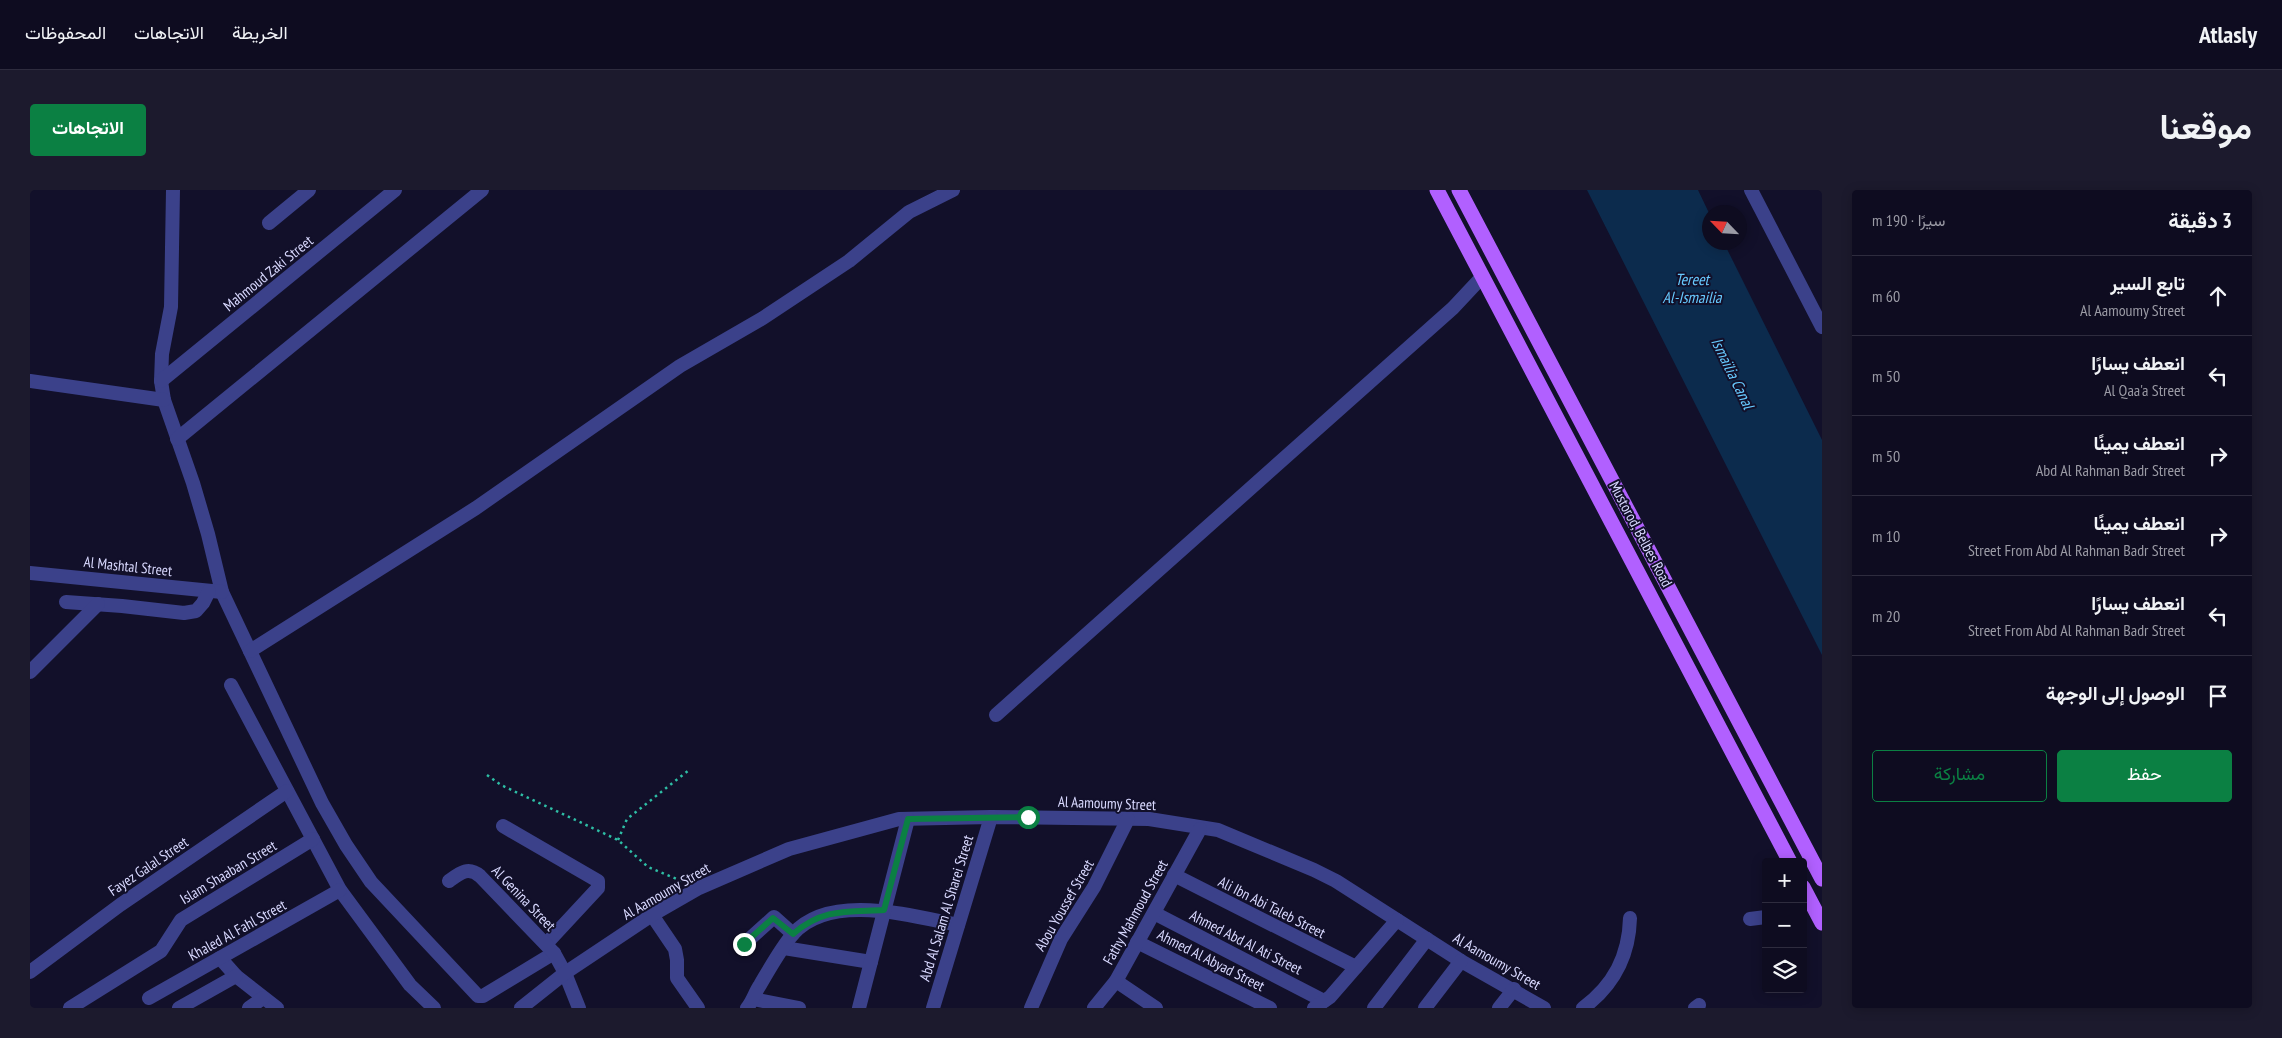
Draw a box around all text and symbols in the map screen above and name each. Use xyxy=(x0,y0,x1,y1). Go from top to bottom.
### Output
text: Atlasly xyxy=(2199,19,2257,50)
text: المحفوظات xyxy=(25,21,106,44)
text: الاتجاهات xyxy=(134,21,204,44)
text: الخريطة xyxy=(232,21,288,44)
text: موقعنا xyxy=(2159,103,2252,149)
button: الاتجاهات xyxy=(30,104,146,156)
north arrow xyxy=(1702,205,1747,250)
text: 3 دقيقة xyxy=(2168,207,2232,234)
text: سيرًا · 190 m xyxy=(1872,210,1945,230)
street label: Mahmoud Zaki Street xyxy=(219,231,317,315)
water label: Tereet Al-Ismailia xyxy=(1663,269,1723,307)
text: تابع السير xyxy=(2110,271,2185,295)
icon: ahead xyxy=(2204,282,2232,310)
text: 60 m xyxy=(1872,286,1900,306)
text: Al Aamoumy Street xyxy=(2080,300,2185,320)
water label: Ismaïlia Canal xyxy=(1707,334,1759,413)
text: انعطف يسارًا xyxy=(2091,351,2185,375)
icon: left xyxy=(2204,362,2232,390)
text: 50 m xyxy=(1872,366,1900,386)
text: Al Qaa'a Street xyxy=(2104,380,2185,400)
text: انعطف يمينًا xyxy=(2094,431,2185,455)
icon: right xyxy=(2204,442,2232,470)
text: 50 m xyxy=(1872,446,1900,466)
text: Abd Al Rahman Badr Street xyxy=(2036,460,2185,480)
street label: Mustorod, Belbes Road xyxy=(1605,478,1677,590)
text: انعطف يمينًا xyxy=(2094,511,2185,535)
icon: right xyxy=(2204,522,2232,550)
text: 10 m xyxy=(1872,526,1900,546)
text: Street From Abd Al Rahman Badr Street xyxy=(1968,540,2185,560)
street label: Al Mashtal Street xyxy=(83,552,173,580)
text: انعطف يسارًا xyxy=(2091,591,2185,615)
icon: left xyxy=(2204,602,2232,630)
text: 20 m xyxy=(1872,606,1900,626)
text: Street From Abd Al Rahman Badr Street xyxy=(1968,620,2185,640)
text: الوصول إلى الوجهة xyxy=(2046,681,2185,705)
icon: arrive xyxy=(2204,682,2232,710)
button: مشاركة xyxy=(1872,750,2047,802)
button: حفظ xyxy=(2057,750,2232,802)
street label: Al Aamoumy Street xyxy=(1057,792,1157,814)
route start xyxy=(1017,806,1040,829)
street label: Fayez Galal Street xyxy=(104,832,192,900)
street label: Abd Al Salam Al Sharei Street xyxy=(915,833,977,983)
street label: Islam Shaaban Street xyxy=(176,836,280,908)
street label: Abou Youssef Street xyxy=(1030,856,1098,954)
street label: Fathy Mahmoud Street xyxy=(1098,856,1172,968)
street label: Al Aamoumy Street xyxy=(619,858,713,924)
map controls xyxy=(1762,858,1807,993)
button: + xyxy=(1762,858,1807,903)
street label: Al Genina Street xyxy=(488,861,560,935)
street label: Ali Ibn Abi Taleb Street xyxy=(1215,872,1329,942)
street label: Khaled Al Fahl Street xyxy=(185,895,289,965)
button: − xyxy=(1762,903,1807,948)
street label: Ahmed Abd Al Ati Street xyxy=(1187,905,1305,979)
street label: Ahmed Al Abyad Street xyxy=(1154,925,1268,995)
street label: Al Aamoumy Street xyxy=(1450,928,1544,994)
route end xyxy=(733,933,756,956)
button: layers xyxy=(1762,948,1807,993)

